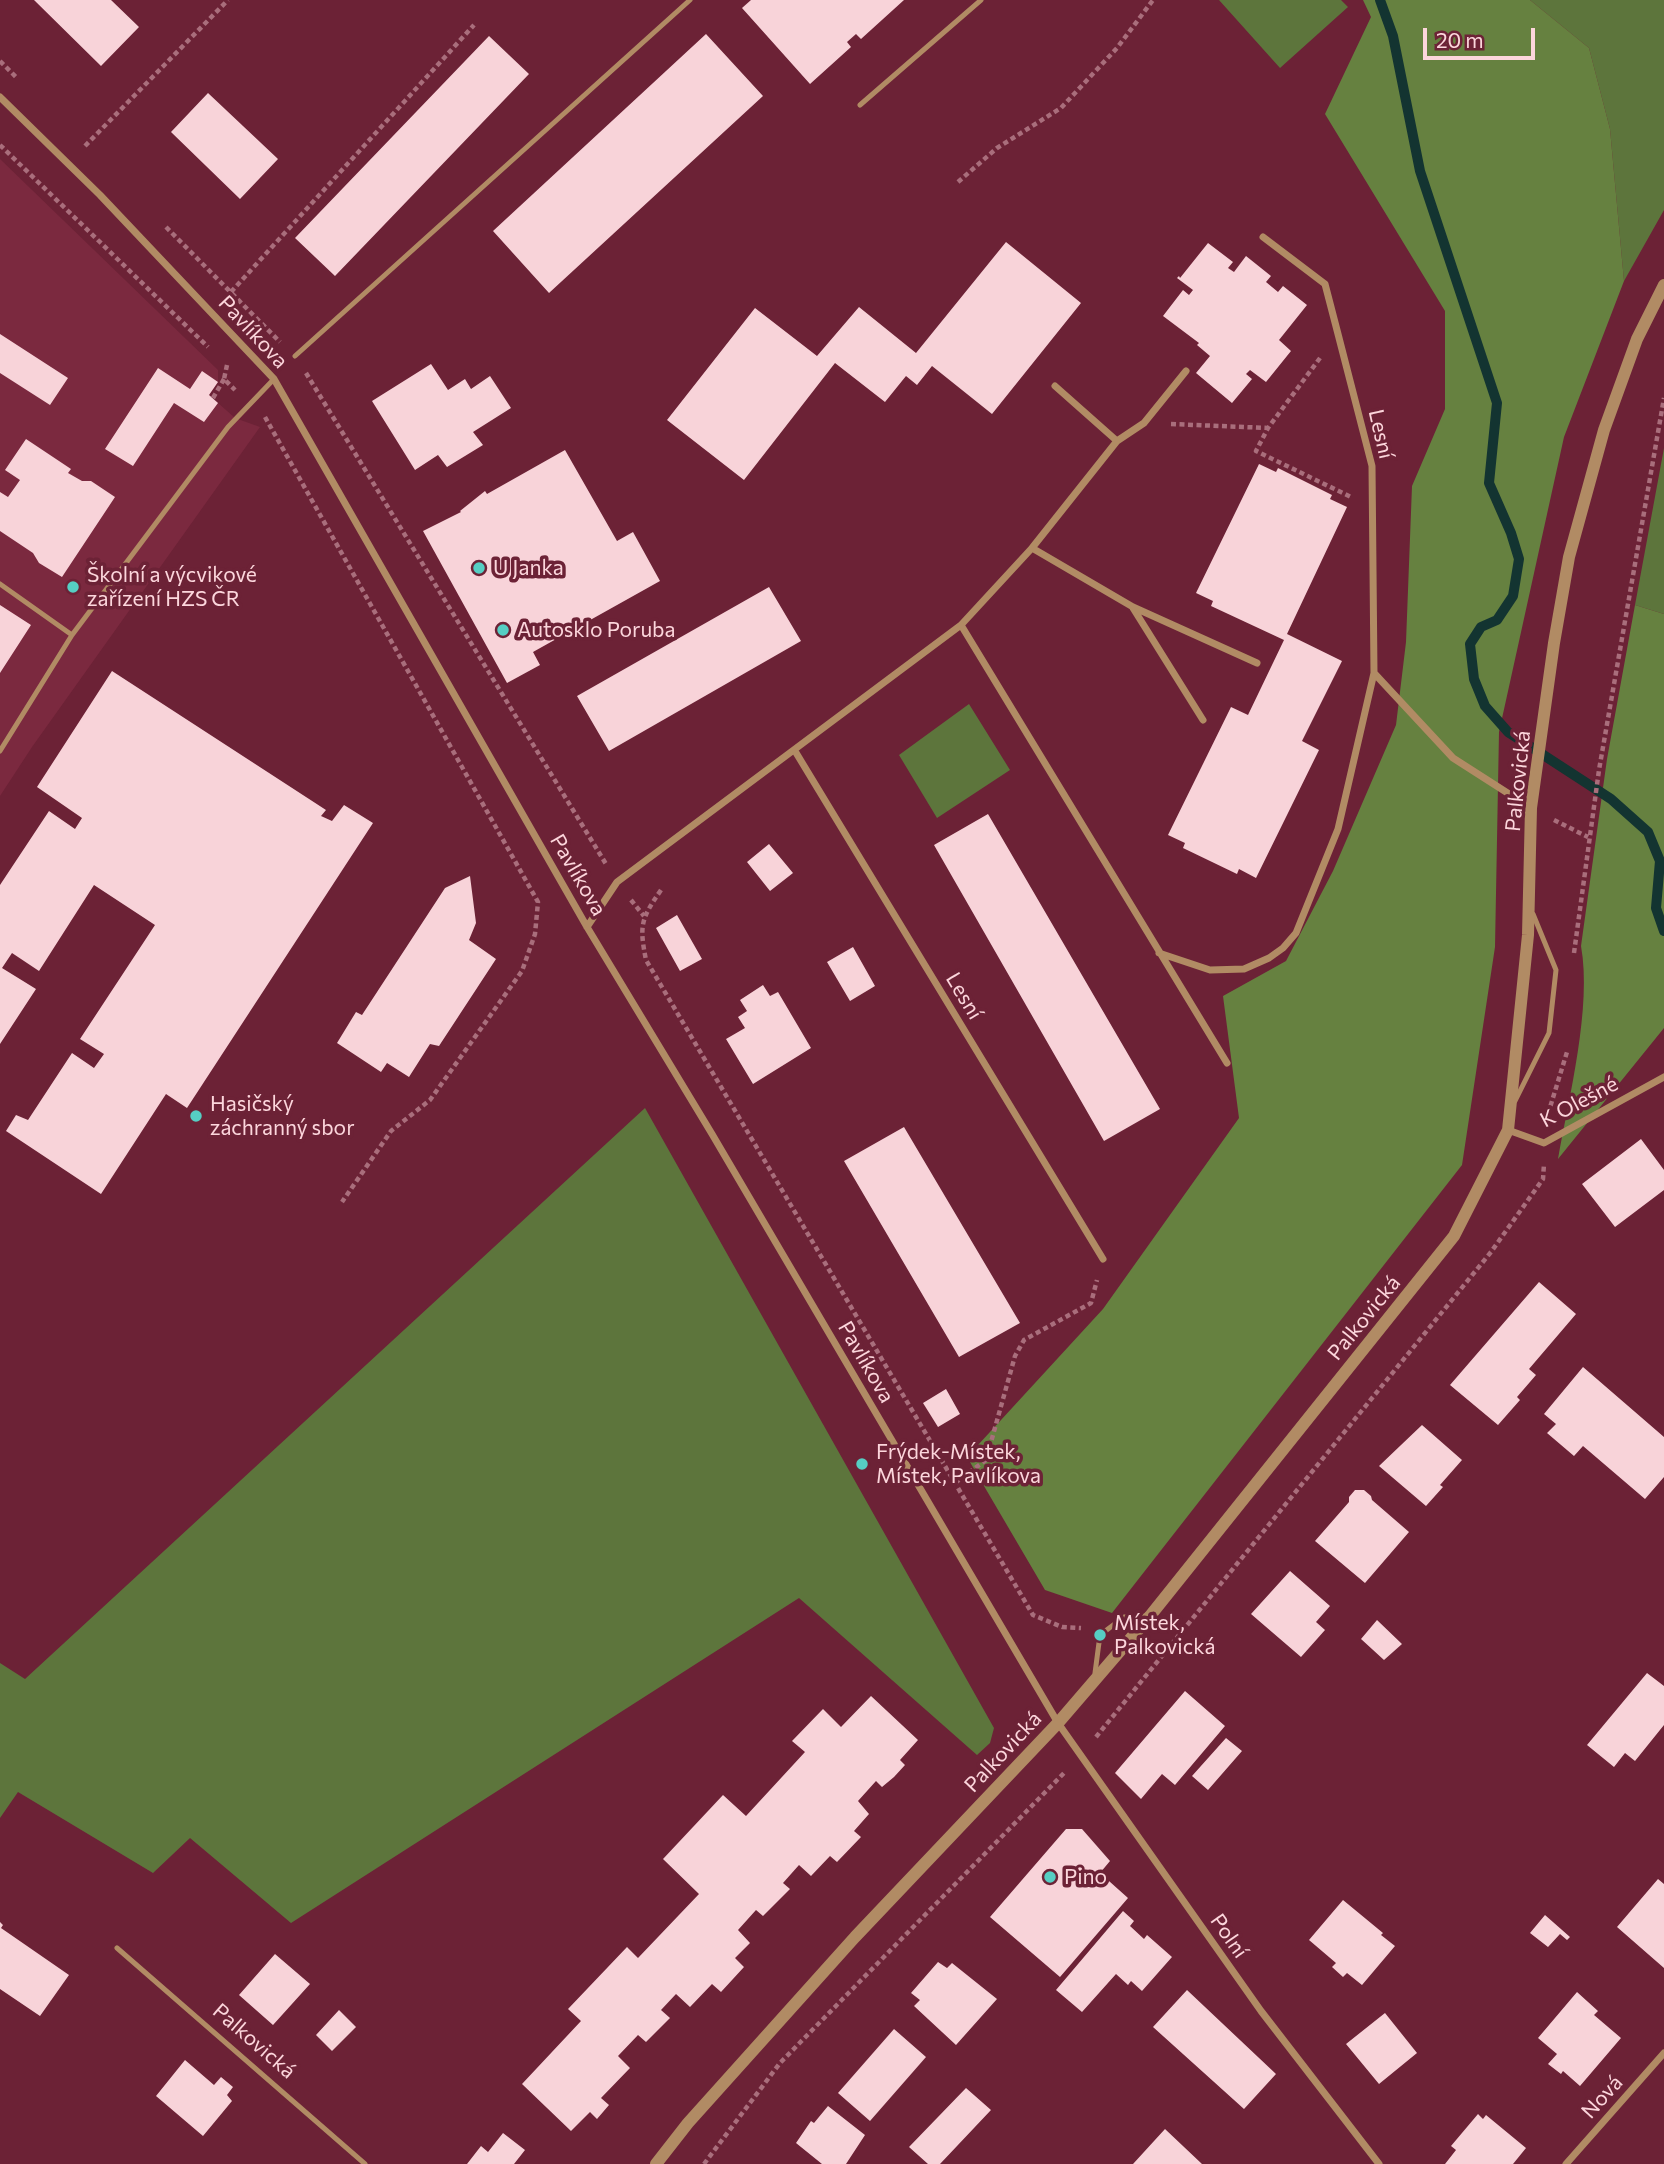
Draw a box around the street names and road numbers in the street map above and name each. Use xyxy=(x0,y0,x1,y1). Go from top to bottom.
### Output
street label: Pavlíkova xyxy=(213,290,293,374)
street label: Lesní xyxy=(1363,407,1399,461)
street label: Palkovická xyxy=(1500,729,1536,833)
street label: Pavlíkova xyxy=(545,830,611,920)
street label: Lesní xyxy=(940,968,988,1024)
street label: K Olešné xyxy=(1536,1071,1622,1133)
street label: Palkovická xyxy=(1322,1271,1406,1365)
street label: Pavlíkova xyxy=(833,1317,899,1407)
street label: Palkovická xyxy=(959,1706,1047,1798)
street label: Polní xyxy=(1205,1909,1253,1963)
street label: Palkovická xyxy=(207,1998,301,2084)
street label: Nová xyxy=(1576,2070,1628,2124)

